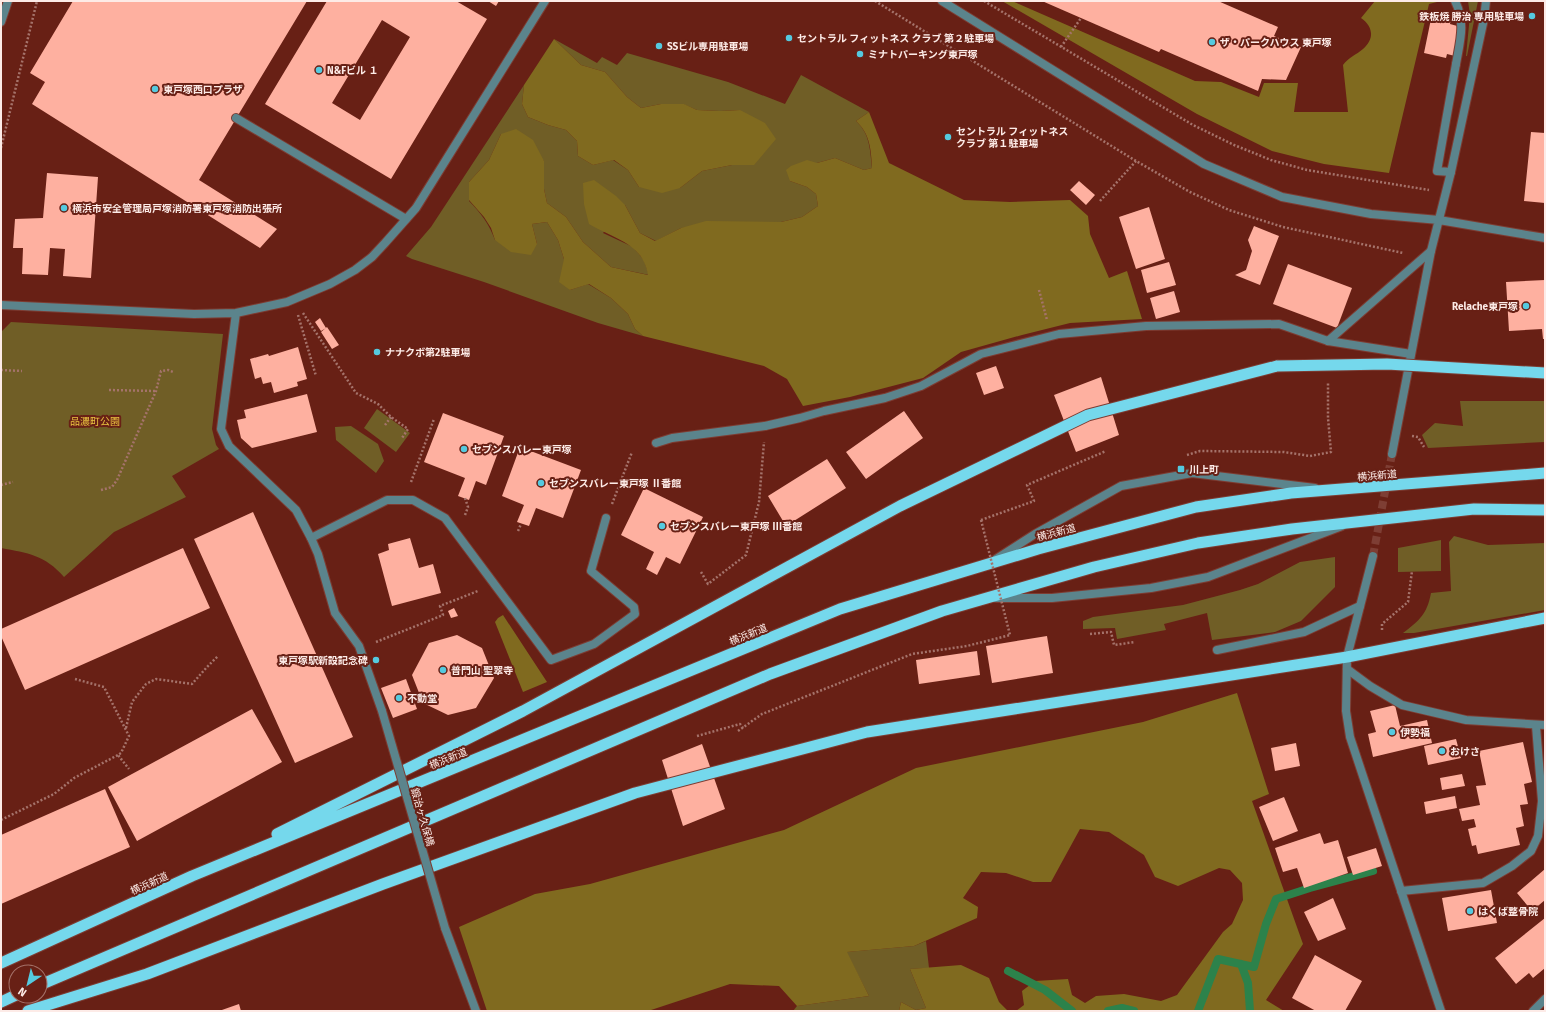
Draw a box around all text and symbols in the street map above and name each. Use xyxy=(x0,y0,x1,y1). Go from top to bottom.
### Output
place label: 鉄板焼 勝治 専用駐車場 xyxy=(1419,11,1524,23)
marker: 鉄板焼 勝治 専用駐車場 xyxy=(1527,11,1537,21)
marker: セントラル フィットネス クラブ 第２駐車場 xyxy=(784,33,794,43)
place label: セントラル フィットネス クラブ 第２駐車場 xyxy=(797,33,994,45)
marker: ザ・パークハウス 東戸塚 xyxy=(1207,37,1217,47)
place label: ザ・パークハウス 東戸塚 xyxy=(1220,37,1332,49)
marker: SSビル専用駐車場 xyxy=(654,41,664,51)
place label: SSビル専用駐車場 xyxy=(667,41,748,53)
marker: ミナトパーキング東戸塚 xyxy=(855,49,865,59)
place label: ミナトパーキング東戸塚 xyxy=(868,49,978,61)
marker: N&Fビル １ xyxy=(314,65,324,75)
place label: N&Fビル １ xyxy=(327,65,378,77)
marker: 東戸塚西口プラザ xyxy=(150,84,160,94)
place label: 東戸塚西口プラザ xyxy=(163,84,243,96)
place label: セントラル フィットネス クラブ 第１駐車場 xyxy=(956,126,1068,150)
marker: セントラル フィットネス クラブ 第１駐車場 xyxy=(943,132,953,142)
marker: 横浜市安全管理局戸塚消防署東戸塚消防出張所 xyxy=(59,203,69,213)
place label: 横浜市安全管理局戸塚消防署東戸塚消防出張所 xyxy=(72,203,282,215)
place label: Relache東戸塚 xyxy=(1452,301,1518,313)
marker: Relache東戸塚 xyxy=(1521,301,1531,311)
marker: ナナクボ第2駐車場 xyxy=(372,347,382,357)
place label: ナナクボ第2駐車場 xyxy=(385,347,470,359)
park label: 品濃町公園 xyxy=(70,416,120,428)
marker: セブンスバレー東戸塚 xyxy=(459,444,469,454)
place label: セブンスバレー東戸塚 xyxy=(472,444,572,456)
marker: 川上町 xyxy=(1176,464,1186,474)
place label: 川上町 xyxy=(1189,464,1219,476)
street label: 横浜新道 xyxy=(1357,468,1398,484)
marker: セブンスバレー東戸塚 Ⅱ番館 xyxy=(536,478,546,488)
place label: セブンスバレー東戸塚 Ⅱ番館 xyxy=(549,478,681,490)
marker: セブンスバレー東戸塚 Ⅲ番館 xyxy=(657,521,667,531)
place label: セブンスバレー東戸塚 Ⅲ番館 xyxy=(670,521,802,533)
street label: 横浜新道 xyxy=(1035,522,1077,544)
street label: 横浜新道 xyxy=(728,622,769,648)
place label: 東戸塚駅新設記念碑 xyxy=(278,655,368,667)
marker: 東戸塚駅新設記念碑 xyxy=(371,655,381,665)
marker: 普門山 聖翠寺 xyxy=(438,665,448,675)
place label: 普門山 聖翠寺 xyxy=(451,665,513,677)
marker: 不動堂 xyxy=(394,693,404,703)
place label: 不動堂 xyxy=(407,693,437,705)
marker: 伊勢福 xyxy=(1387,727,1397,737)
place label: 伊勢福 xyxy=(1400,727,1430,739)
street label: 横浜新道 xyxy=(428,746,469,772)
marker: おけさ xyxy=(1437,746,1447,756)
place label: おけさ xyxy=(1450,746,1480,758)
street label: 鍛治ヶ久保橋 xyxy=(408,787,436,848)
street label: 横浜新道 xyxy=(129,870,170,898)
marker: はくば整骨院 xyxy=(1465,906,1475,916)
place label: はくば整骨院 xyxy=(1478,906,1538,918)
north arrow xyxy=(8,964,48,1004)
text: N xyxy=(16,984,29,999)

